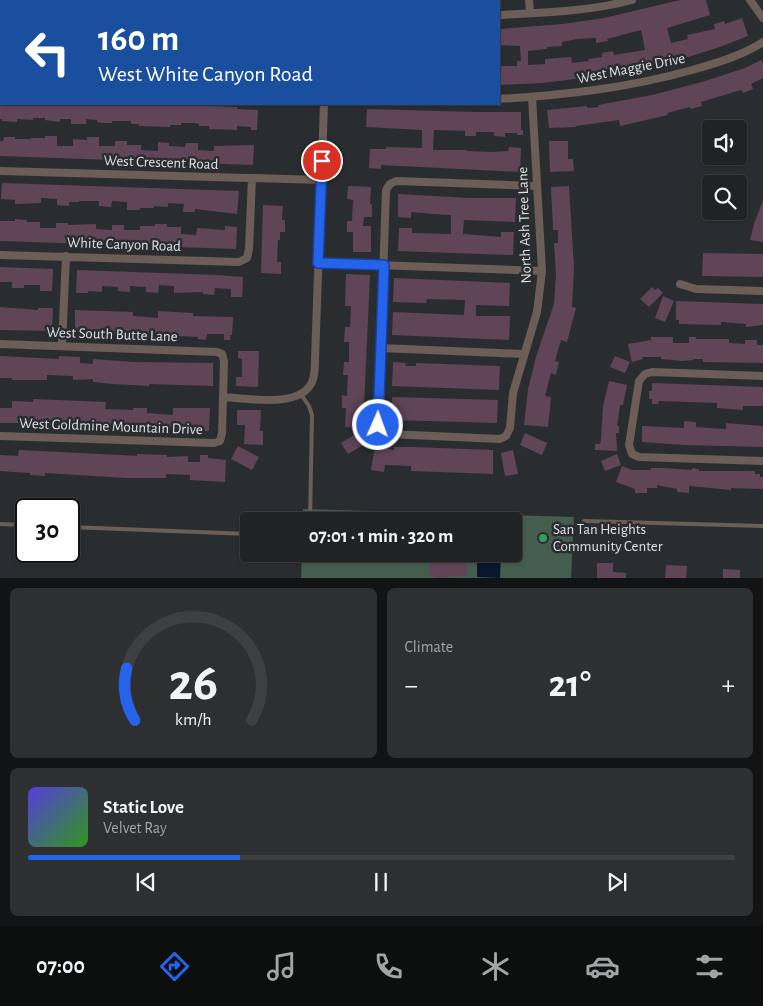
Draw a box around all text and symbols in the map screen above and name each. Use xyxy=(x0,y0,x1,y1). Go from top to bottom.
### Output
icon: left xyxy=(15,20,80,85)
text: 160 m xyxy=(98,22,179,57)
street label: West Maggie Drive xyxy=(576,51,687,86)
text: West White Canyon Road xyxy=(98,63,313,85)
map controls xyxy=(702,120,747,220)
button: sound xyxy=(702,120,747,165)
pin xyxy=(301,140,343,182)
icon: arrive xyxy=(308,147,336,175)
street label: West Crescent Road xyxy=(103,153,219,172)
street label: North Ash Tree Lane xyxy=(515,166,534,284)
button: search xyxy=(702,175,747,220)
street label: White Canyon Road xyxy=(67,235,182,254)
street label: West South Butte Lane xyxy=(46,325,178,344)
position arrow xyxy=(351,398,403,450)
street label: West Goldmine Mountain Drive xyxy=(19,416,203,437)
speed limit sign: 30 xyxy=(15,498,80,563)
place label: San Tan Heights Community Center xyxy=(553,522,663,554)
text: 07:01 · 1 min · 320 m xyxy=(309,527,453,546)
marker: San Tan Heights Community Center xyxy=(537,532,549,544)
text: Climate xyxy=(405,639,453,655)
text: 26 xyxy=(168,657,218,709)
text: 21° xyxy=(548,666,591,704)
text: − xyxy=(405,672,418,700)
text: + xyxy=(722,672,735,700)
text: km/h xyxy=(175,711,212,729)
text: Static Love xyxy=(103,798,184,817)
text: Velvet Ray xyxy=(103,820,167,836)
icon: previous xyxy=(132,868,160,896)
icon: pause xyxy=(367,868,395,896)
icon: next xyxy=(603,868,631,896)
icon: directions xyxy=(157,949,192,984)
icon: music xyxy=(264,949,299,984)
icon: phone xyxy=(371,949,406,984)
icon: climate xyxy=(478,949,513,984)
icon: car xyxy=(585,949,620,984)
icon: filters xyxy=(692,949,727,984)
text: 07:00 xyxy=(36,955,85,977)

